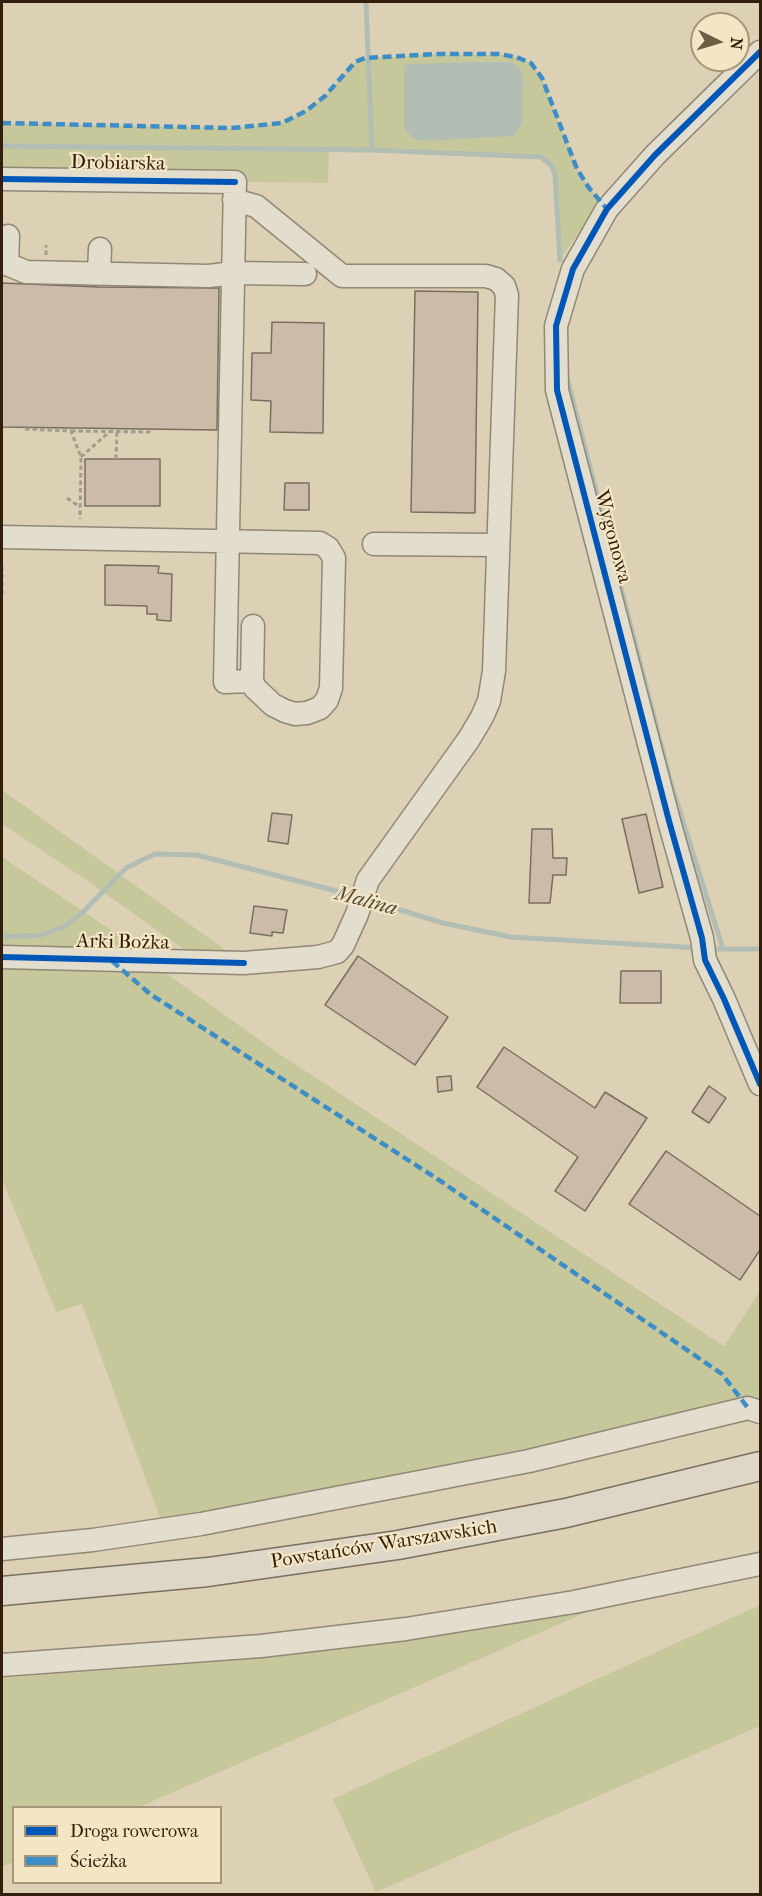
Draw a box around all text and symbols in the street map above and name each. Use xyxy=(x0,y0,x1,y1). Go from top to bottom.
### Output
north arrow xyxy=(690,12,750,72)
text: N xyxy=(726,37,746,50)
street label: Drobiarska xyxy=(70,151,166,177)
street label: Wygonowa xyxy=(588,488,636,586)
water label: Malina xyxy=(332,882,400,922)
street label: Arki Bożka xyxy=(76,930,170,956)
street label: Powstańców Warszawskich xyxy=(269,1515,499,1575)
legend xyxy=(12,1806,222,1884)
text: Droga rowerowa xyxy=(70,1821,198,1842)
text: Ścieżka xyxy=(70,1851,127,1872)

